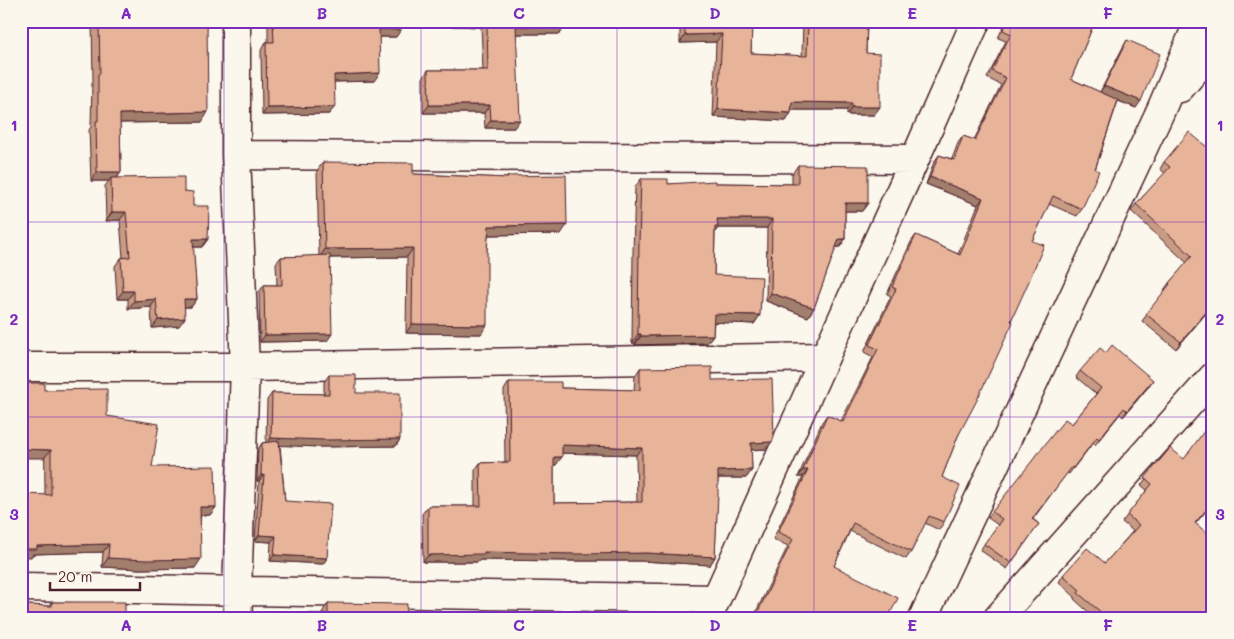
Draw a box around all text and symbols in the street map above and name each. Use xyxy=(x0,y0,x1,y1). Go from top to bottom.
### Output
text: A xyxy=(120,2,132,23)
text: B xyxy=(317,2,327,23)
text: C xyxy=(513,2,525,23)
text: D xyxy=(709,2,721,23)
text: E xyxy=(907,2,917,23)
text: F xyxy=(1103,2,1113,23)
text: 1 xyxy=(10,114,18,135)
text: 1 xyxy=(1216,114,1224,135)
text: 2 xyxy=(10,308,19,329)
text: 2 xyxy=(1216,308,1225,329)
text: 3 xyxy=(9,503,19,524)
text: 3 xyxy=(1215,503,1225,524)
scale bar xyxy=(50,559,140,591)
text: 20 m xyxy=(58,566,92,586)
text: A xyxy=(120,614,132,635)
text: B xyxy=(317,614,327,635)
text: C xyxy=(513,614,525,635)
text: D xyxy=(709,614,721,635)
text: E xyxy=(907,614,917,635)
text: F xyxy=(1103,614,1113,635)

